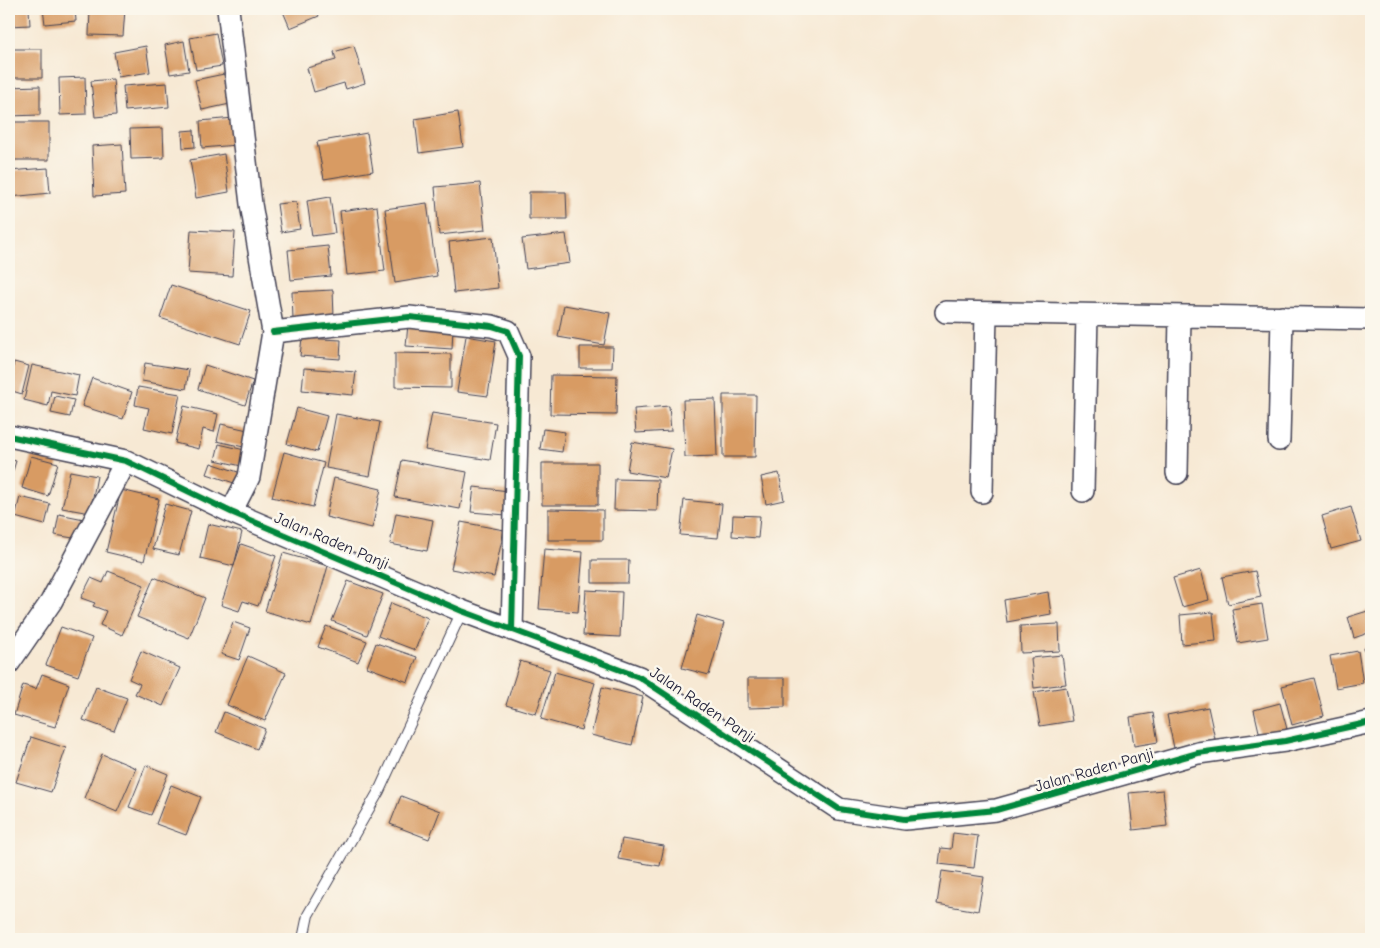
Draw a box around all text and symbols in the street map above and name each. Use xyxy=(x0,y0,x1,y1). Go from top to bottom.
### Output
street label: Jalan Raden Panji xyxy=(272,509,392,573)
street label: Jalan Raden Panji xyxy=(647,663,758,747)
street label: Jalan Raden Panji xyxy=(1033,744,1156,796)

